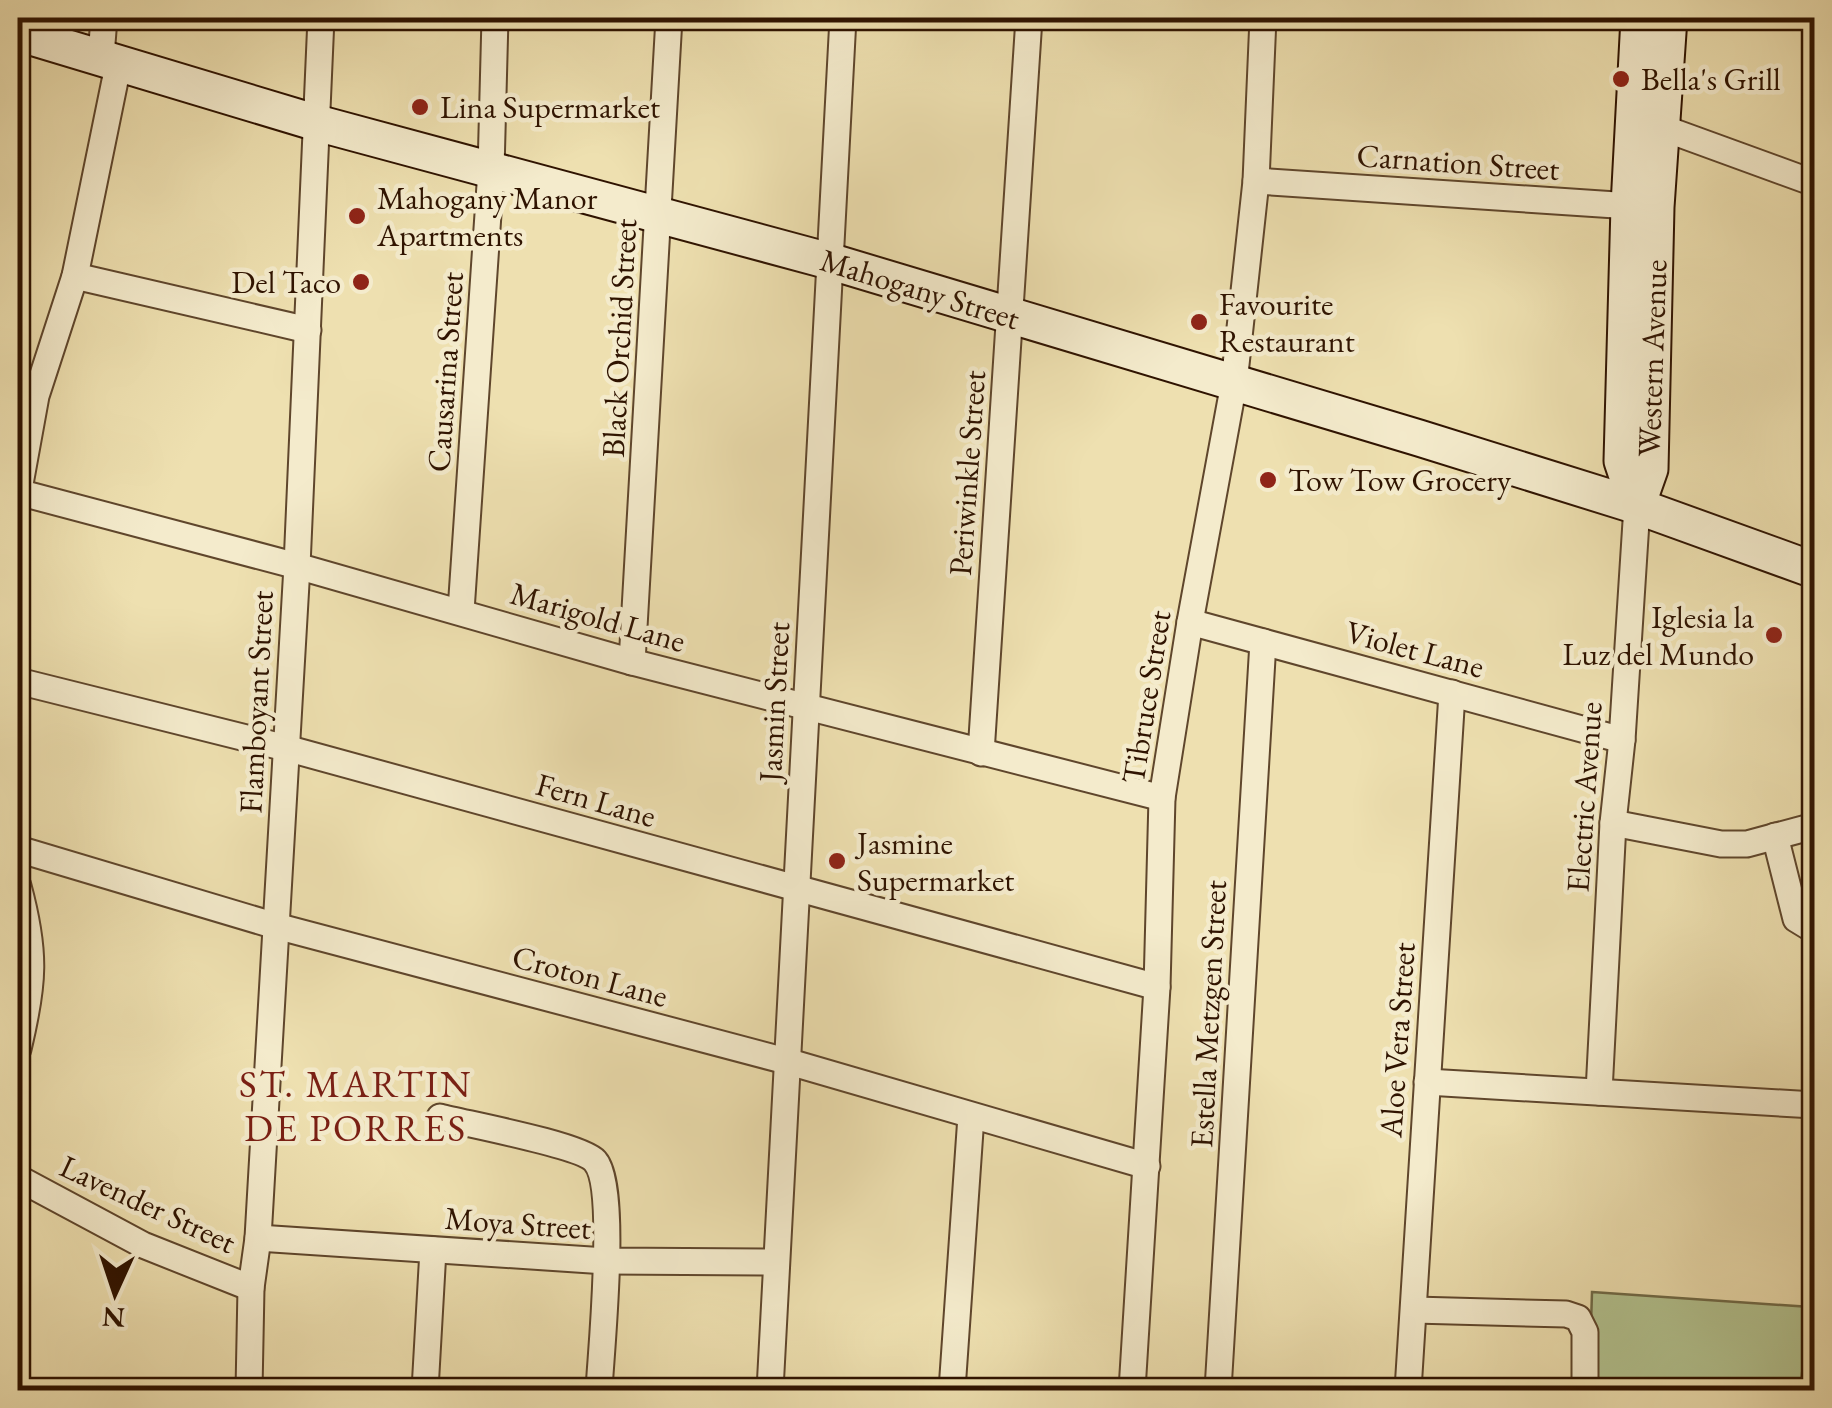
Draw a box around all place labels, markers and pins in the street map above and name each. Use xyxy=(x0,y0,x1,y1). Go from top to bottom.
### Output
place label: Bella's Grill xyxy=(1641,58,1781,100)
marker: Bella's Grill xyxy=(1610,68,1632,90)
place label: Lina Supermarket xyxy=(440,86,660,128)
marker: Lina Supermarket xyxy=(409,96,431,118)
place label: Mahogany Manor Apartments xyxy=(376,177,598,256)
marker: Mahogany Manor Apartments xyxy=(346,205,368,227)
place label: Del Taco xyxy=(231,261,341,303)
marker: Del Taco xyxy=(350,271,372,293)
place label: Favourite Restaurant xyxy=(1219,283,1355,362)
marker: Favourite Restaurant xyxy=(1188,311,1210,333)
place label: Tow Tow Grocery xyxy=(1288,459,1512,501)
marker: Tow Tow Grocery xyxy=(1257,469,1279,491)
place label: Iglesia la Luz del Mundo xyxy=(1563,596,1754,675)
marker: Iglesia la Luz del Mundo xyxy=(1763,624,1785,646)
place label: Jasmine Supermarket xyxy=(854,822,1014,901)
marker: Jasmine Supermarket xyxy=(826,850,848,872)

